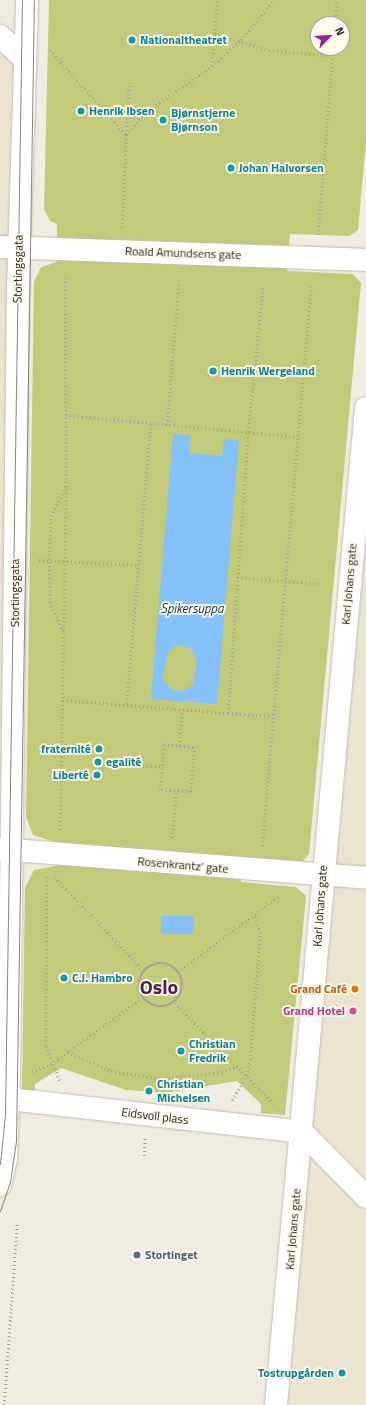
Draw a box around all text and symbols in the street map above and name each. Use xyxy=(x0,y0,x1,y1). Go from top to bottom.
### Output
north arrow xyxy=(310,16,350,56)
text: N xyxy=(331,25,349,38)
place label: Nationaltheatret xyxy=(140,33,227,47)
marker: Nationaltheatret xyxy=(127,35,137,45)
place label: Henrik Ibsen xyxy=(89,104,155,118)
marker: Henrik Ibsen xyxy=(76,106,86,116)
place label: Bjørnstjerne Bjørnson xyxy=(171,106,235,134)
marker: Bjørnstjerne Bjørnson xyxy=(158,115,168,125)
place label: Johan Halvorsen xyxy=(239,161,324,175)
marker: Johan Halvorsen xyxy=(226,163,236,173)
street label: Stortingsgata xyxy=(10,235,26,303)
street label: Roald Amundsens gate xyxy=(125,244,241,262)
place label: Henrik Wergeland xyxy=(221,364,315,378)
marker: Henrik Wergeland xyxy=(208,366,218,376)
street label: Karl Johans gate xyxy=(338,543,360,625)
street label: Stortingsgata xyxy=(8,559,22,627)
water label: Spikersuppa xyxy=(161,600,223,616)
place label: fraternité xyxy=(41,742,91,756)
marker: fraternité xyxy=(94,744,104,754)
place label: egalité xyxy=(106,755,141,769)
marker: egalité xyxy=(93,757,103,767)
place label: Liberté xyxy=(53,768,89,782)
marker: Liberté xyxy=(92,770,102,780)
street label: Rosenkrantz’ gate xyxy=(137,854,229,876)
street label: Karl Johans gate xyxy=(310,865,330,947)
place label: C.J. Hambro xyxy=(72,971,133,985)
marker: C.J. Hambro xyxy=(59,973,69,983)
district label: Oslo xyxy=(140,974,178,998)
place label: Grand Café xyxy=(290,982,347,996)
marker: Grand Café xyxy=(350,984,360,994)
place label: Grand Hotel xyxy=(283,1004,345,1018)
marker: Grand Hotel xyxy=(348,1006,358,1016)
place label: Christian Fredrik xyxy=(189,1037,236,1065)
marker: Christian Fredrik xyxy=(176,1046,186,1056)
place label: Christian Michelsen xyxy=(157,1077,210,1105)
marker: Christian Michelsen xyxy=(144,1086,154,1096)
street label: Eidsvoll plass xyxy=(121,1105,189,1127)
street label: Karl Johans gate xyxy=(282,1188,304,1270)
place label: Stortinget xyxy=(145,1248,198,1262)
marker: Stortinget xyxy=(132,1250,142,1260)
place label: Tostrupgården xyxy=(258,1366,334,1380)
marker: Tostrupgården xyxy=(337,1368,347,1378)

